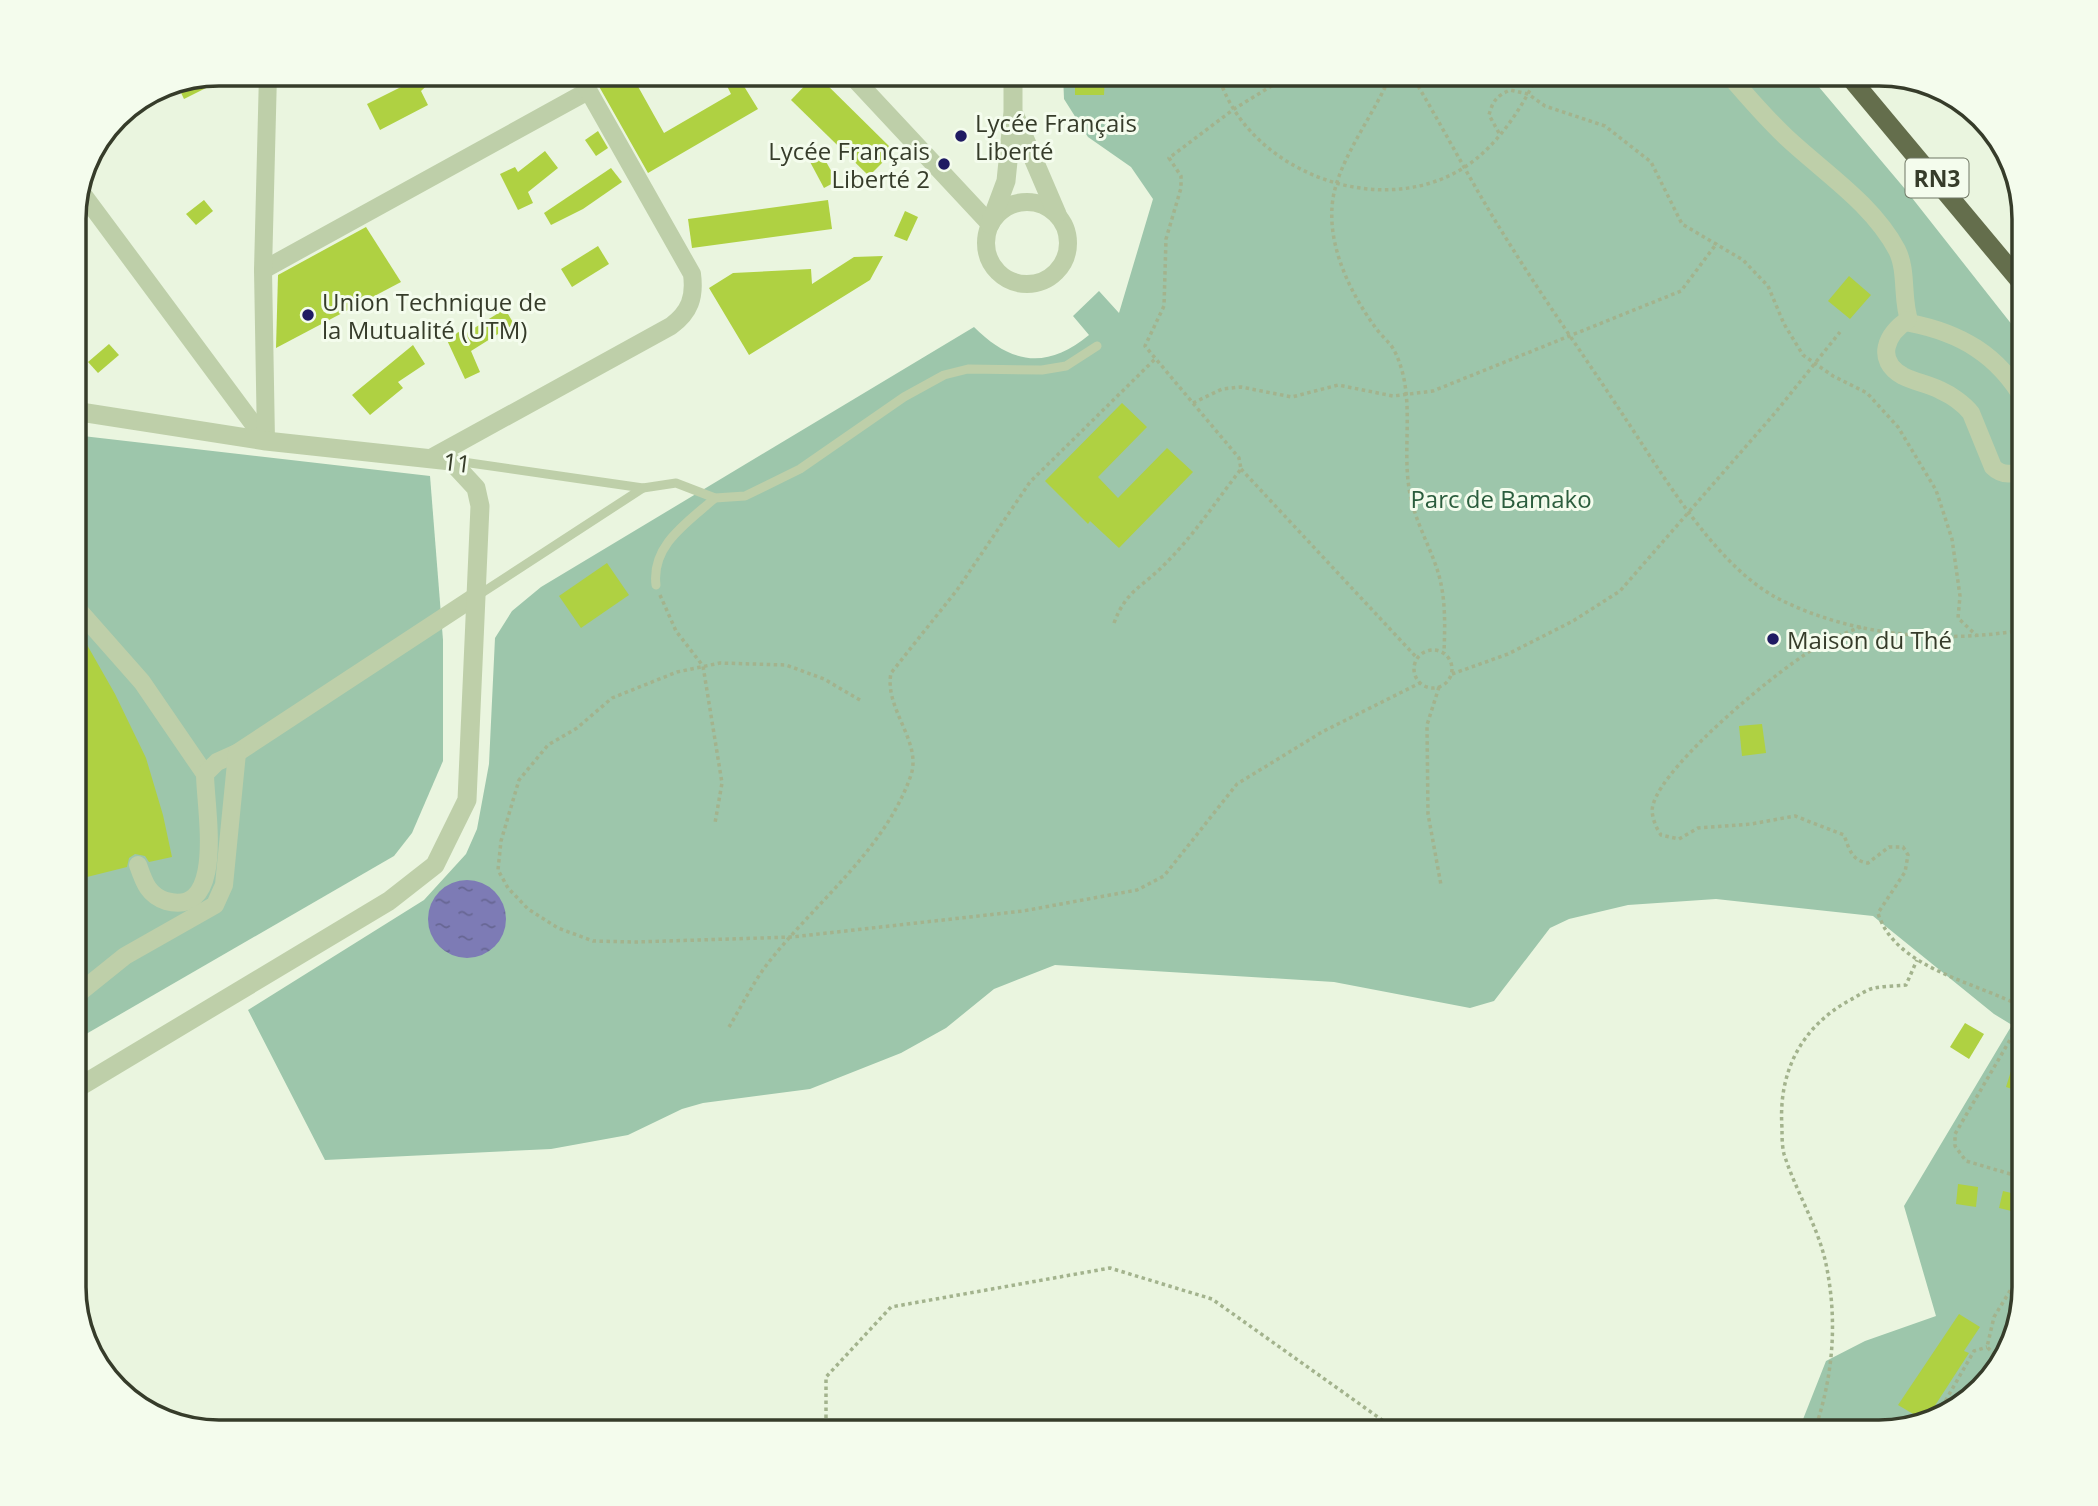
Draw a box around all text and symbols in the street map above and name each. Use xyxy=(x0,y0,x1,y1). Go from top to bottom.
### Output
place label: Lycée Français Liberté xyxy=(975,106,1137,167)
marker: Lycée Français Liberté xyxy=(953,128,969,144)
place label: Lycée Français Liberté 2 xyxy=(768,134,930,195)
marker: Lycée Français Liberté 2 xyxy=(936,156,952,172)
road number: RN3 xyxy=(1906,158,1968,197)
place label: Union Technique de la Mutualité (UTM) xyxy=(322,285,547,346)
marker: Union Technique de la Mutualité (UTM) xyxy=(300,307,316,323)
street label: 11 xyxy=(441,444,473,480)
park label: Parc de Bamako xyxy=(1410,482,1592,515)
place label: Maison du Thé xyxy=(1787,623,1952,656)
marker: Maison du Thé xyxy=(1765,631,1781,647)

